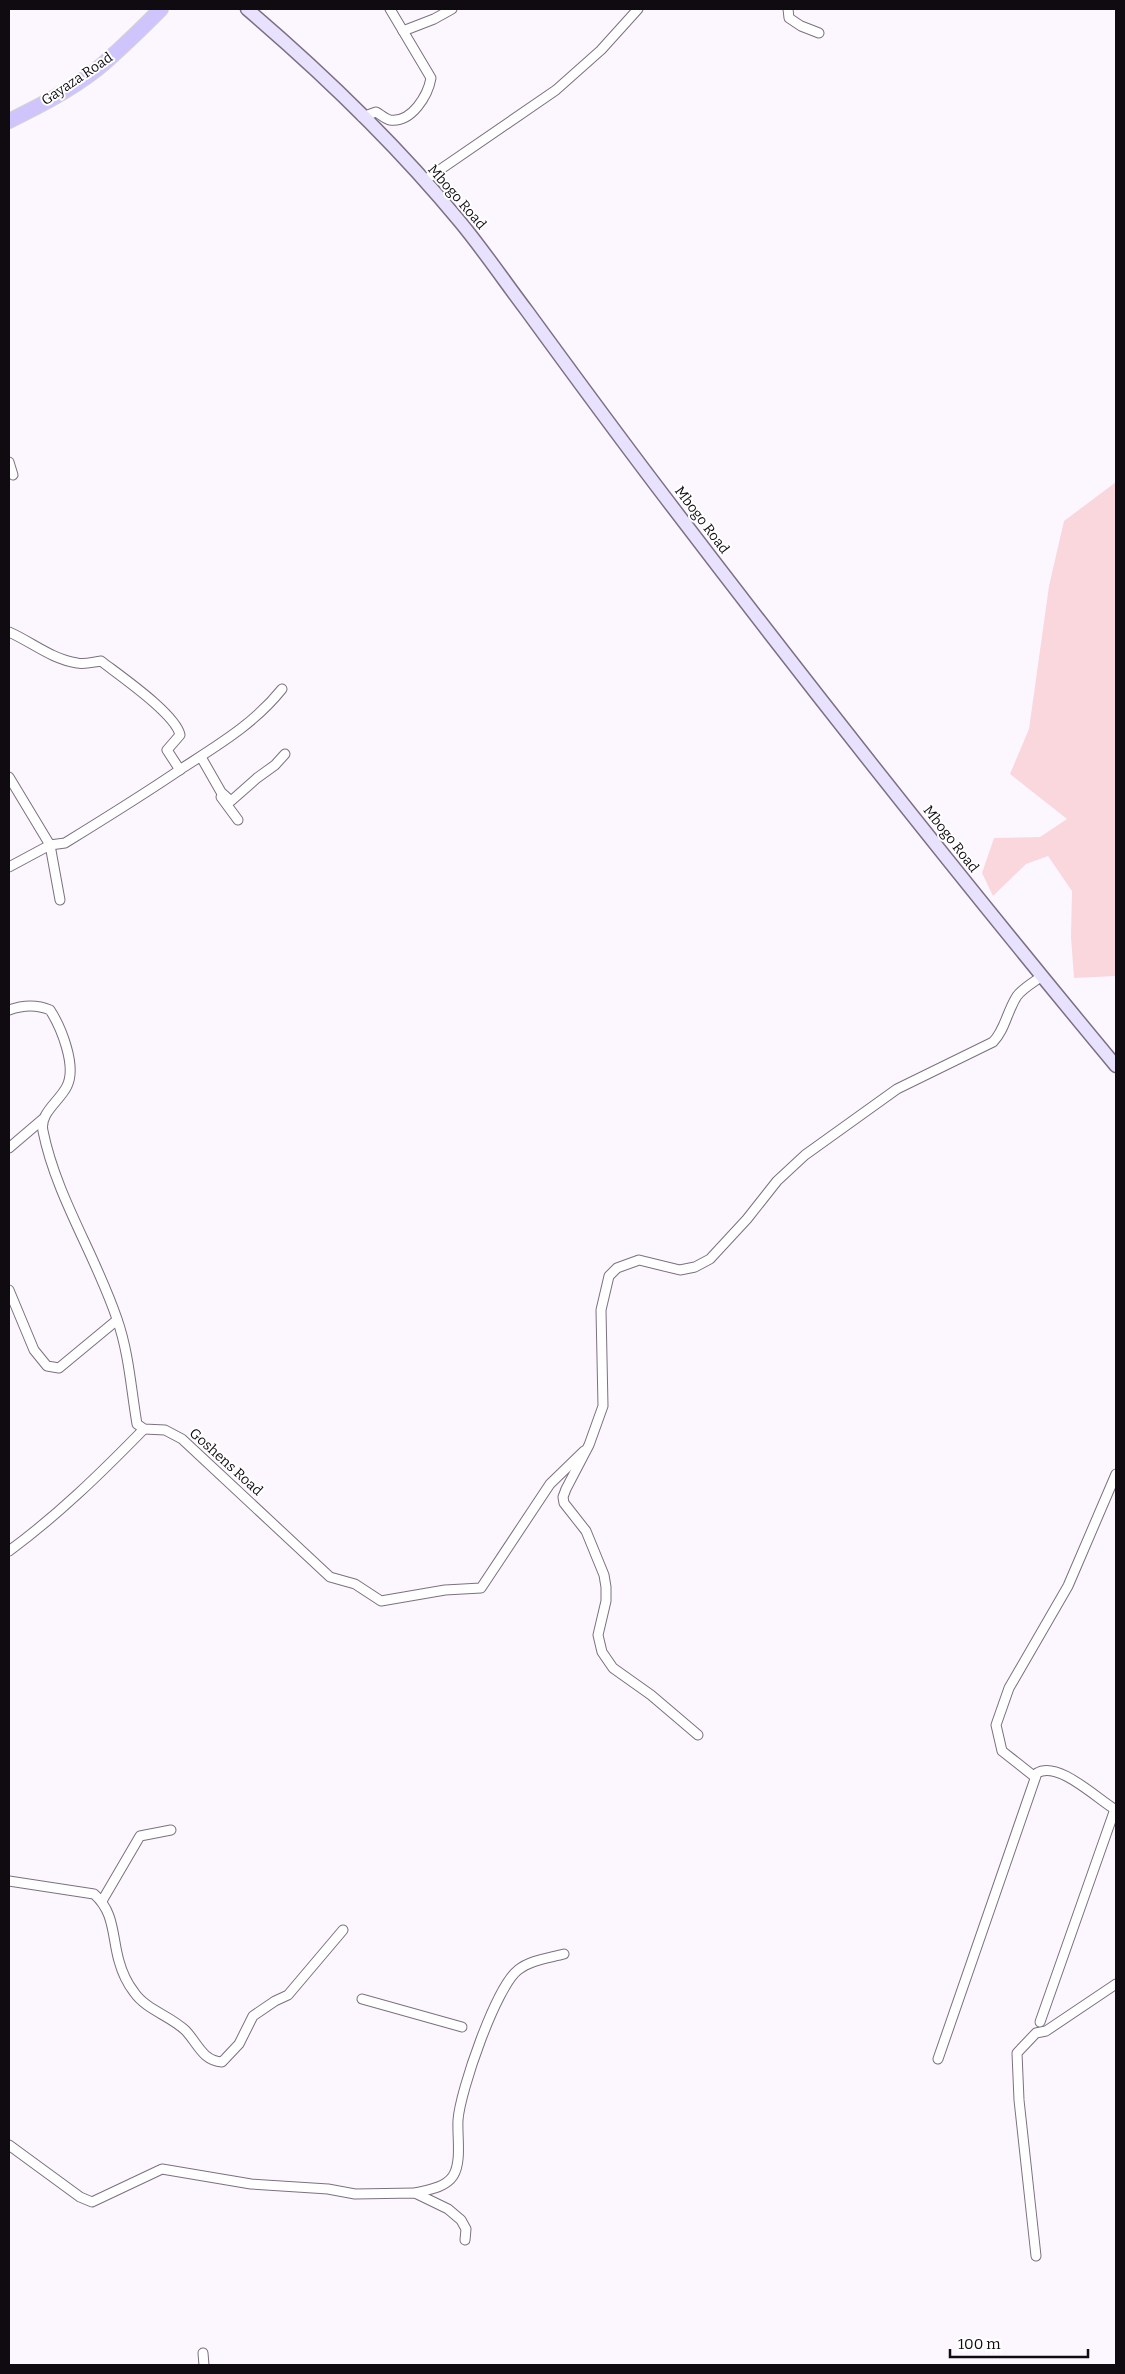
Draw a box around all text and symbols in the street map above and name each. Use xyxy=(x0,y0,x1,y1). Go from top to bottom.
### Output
street label: Gayaza Road xyxy=(38,49,116,109)
street label: Mbogo Road xyxy=(424,161,490,233)
street label: Mbogo Road xyxy=(671,483,733,557)
street label: Mbogo Road xyxy=(920,802,982,876)
street label: Goshens Road xyxy=(186,1425,266,1499)
scale bar xyxy=(950,2326,1088,2358)
text: 100 m xyxy=(958,2335,1001,2353)

